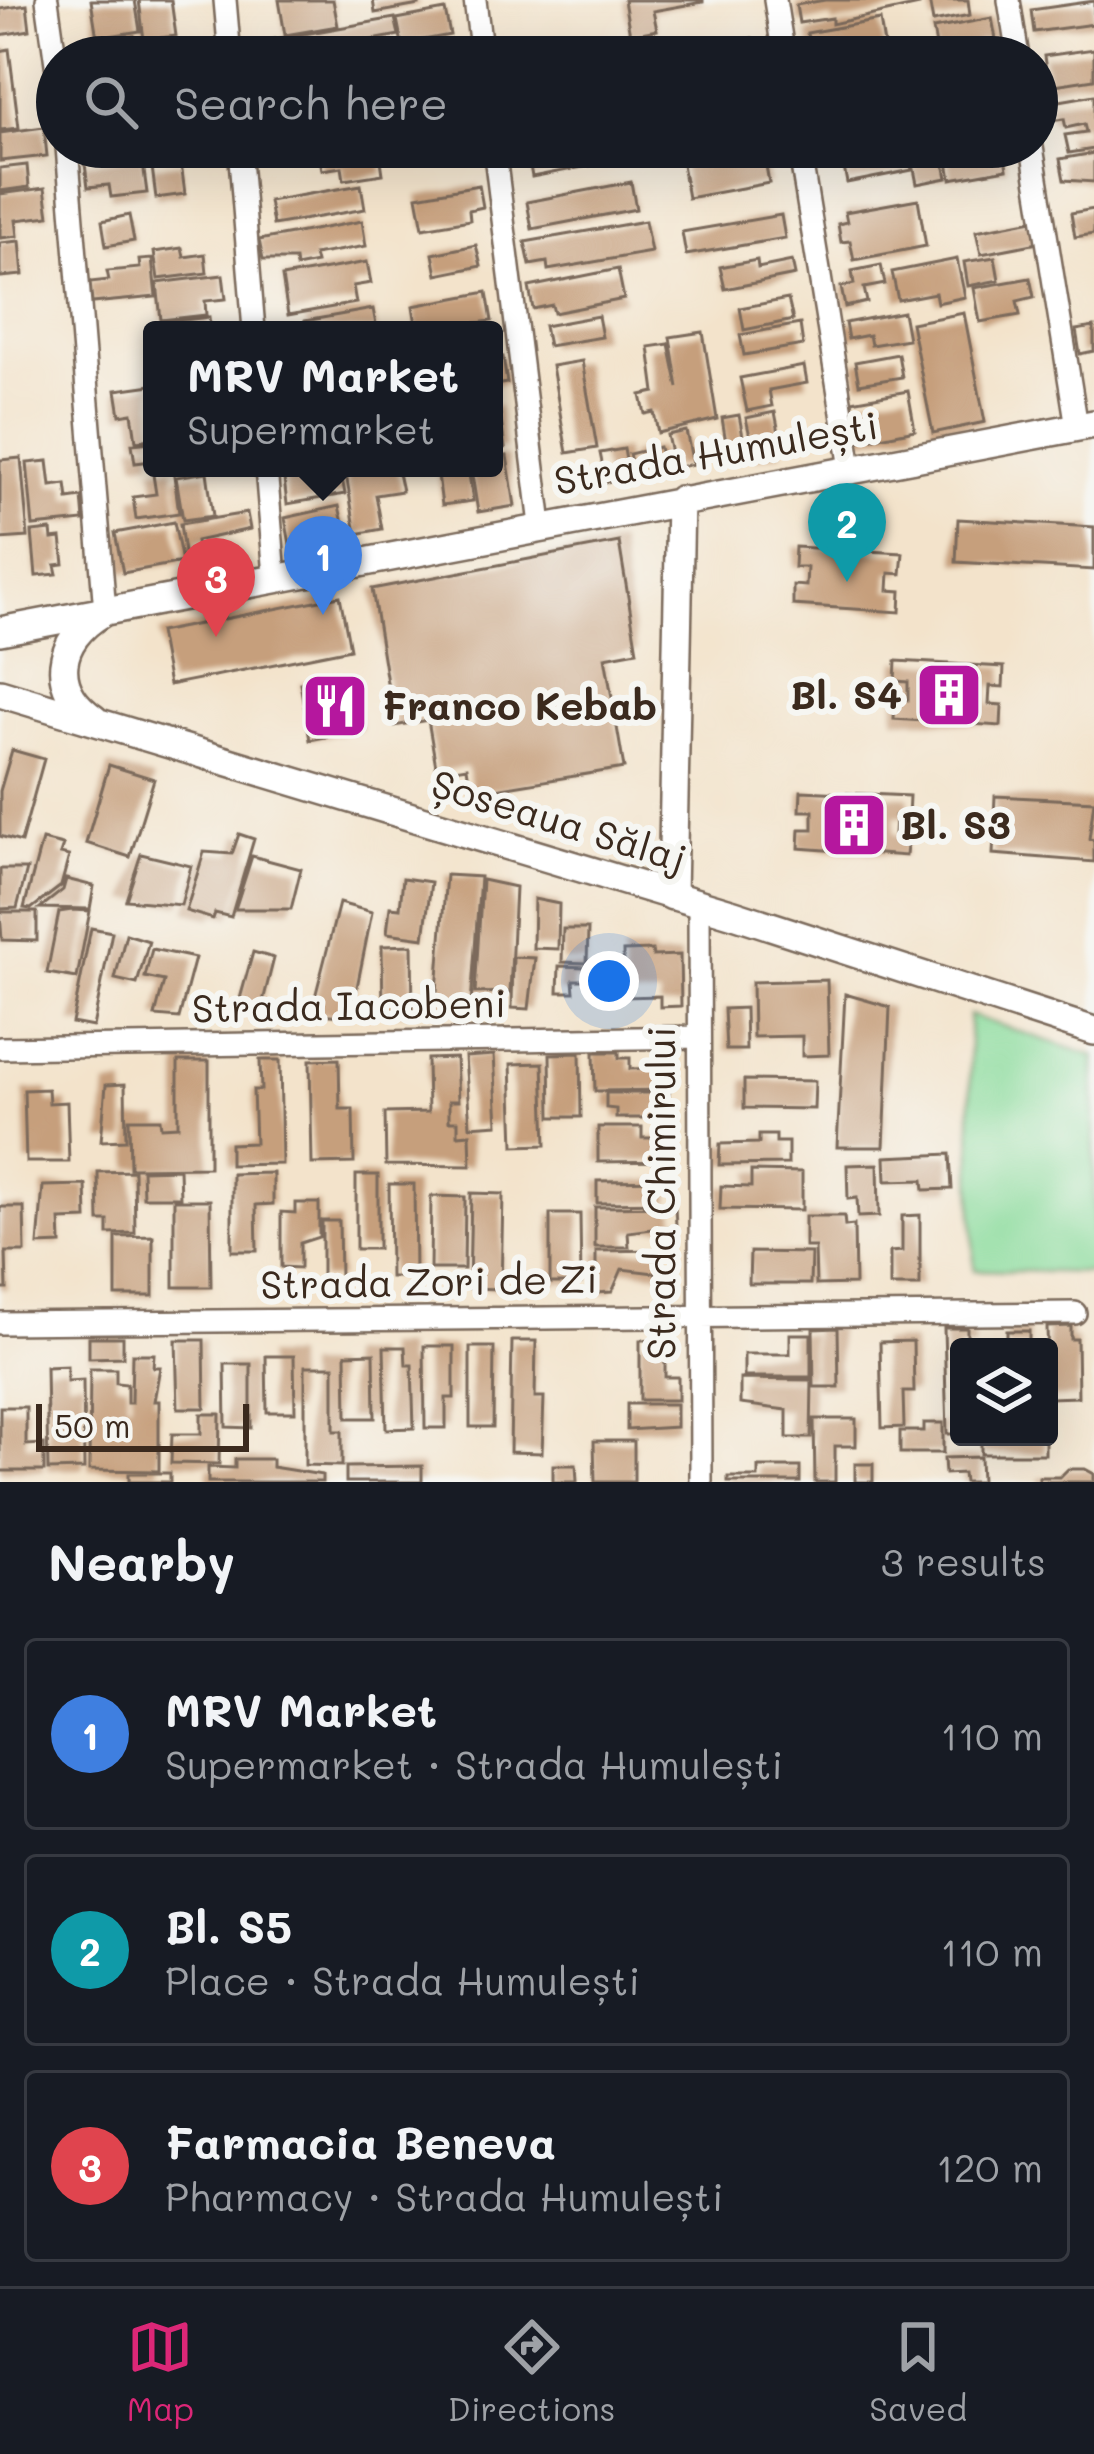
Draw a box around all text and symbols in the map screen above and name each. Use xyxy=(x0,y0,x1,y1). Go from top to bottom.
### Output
search box xyxy=(36,36,1058,168)
icon: search xyxy=(78,69,144,135)
text: Search here xyxy=(174,73,448,131)
popup xyxy=(143,321,503,477)
text: MRV Market xyxy=(187,345,459,403)
street label: Strada Humulești xyxy=(550,398,882,506)
text: Supermarket xyxy=(187,403,435,454)
pin: 2 xyxy=(808,483,886,582)
pin: 1 xyxy=(284,516,362,615)
pin: 3 xyxy=(177,538,255,637)
building icon: Bl. S4 xyxy=(914,660,984,730)
place label: Bl. S4 xyxy=(790,668,902,719)
restaurant icon: Franco Kebab xyxy=(300,671,370,741)
place label: Franco Kebab xyxy=(382,679,657,730)
street label: Șoseaua Sălaj xyxy=(425,757,693,884)
building icon: Bl. S3 xyxy=(819,790,889,860)
place label: Bl. S3 xyxy=(900,798,1011,849)
your location xyxy=(579,951,639,1011)
street label: Strada Iacobeni xyxy=(191,976,507,1033)
street label: Strada Chimirului xyxy=(634,1026,685,1360)
street label: Strada Zori de Zi xyxy=(260,1252,598,1309)
map controls xyxy=(950,1338,1058,1446)
button: layers xyxy=(950,1338,1058,1446)
scale bar xyxy=(36,1398,249,1451)
text: 50 m xyxy=(54,1403,130,1446)
text: Nearby xyxy=(48,1527,235,1594)
text: 3 results xyxy=(881,1535,1046,1586)
text: MRV Market xyxy=(165,1680,437,1738)
text: 1 xyxy=(81,1709,99,1760)
text: 110 m xyxy=(941,1709,1043,1760)
text: Supermarket · Strada Humulești xyxy=(165,1738,783,1789)
text: Bl. S5 xyxy=(165,1896,292,1954)
text: 2 xyxy=(79,1925,101,1976)
text: 110 m xyxy=(941,1925,1043,1976)
text: Place · Strada Humulești xyxy=(165,1954,640,2005)
text: Farmacia Beneva xyxy=(165,2112,556,2170)
text: 3 xyxy=(78,2141,102,2192)
text: 120 m xyxy=(936,2141,1043,2192)
text: Pharmacy · Strada Humulești xyxy=(165,2170,723,2221)
tab: Map xyxy=(127,2314,194,2429)
tab: Directions xyxy=(448,2314,615,2429)
tab: Saved xyxy=(869,2314,967,2429)

